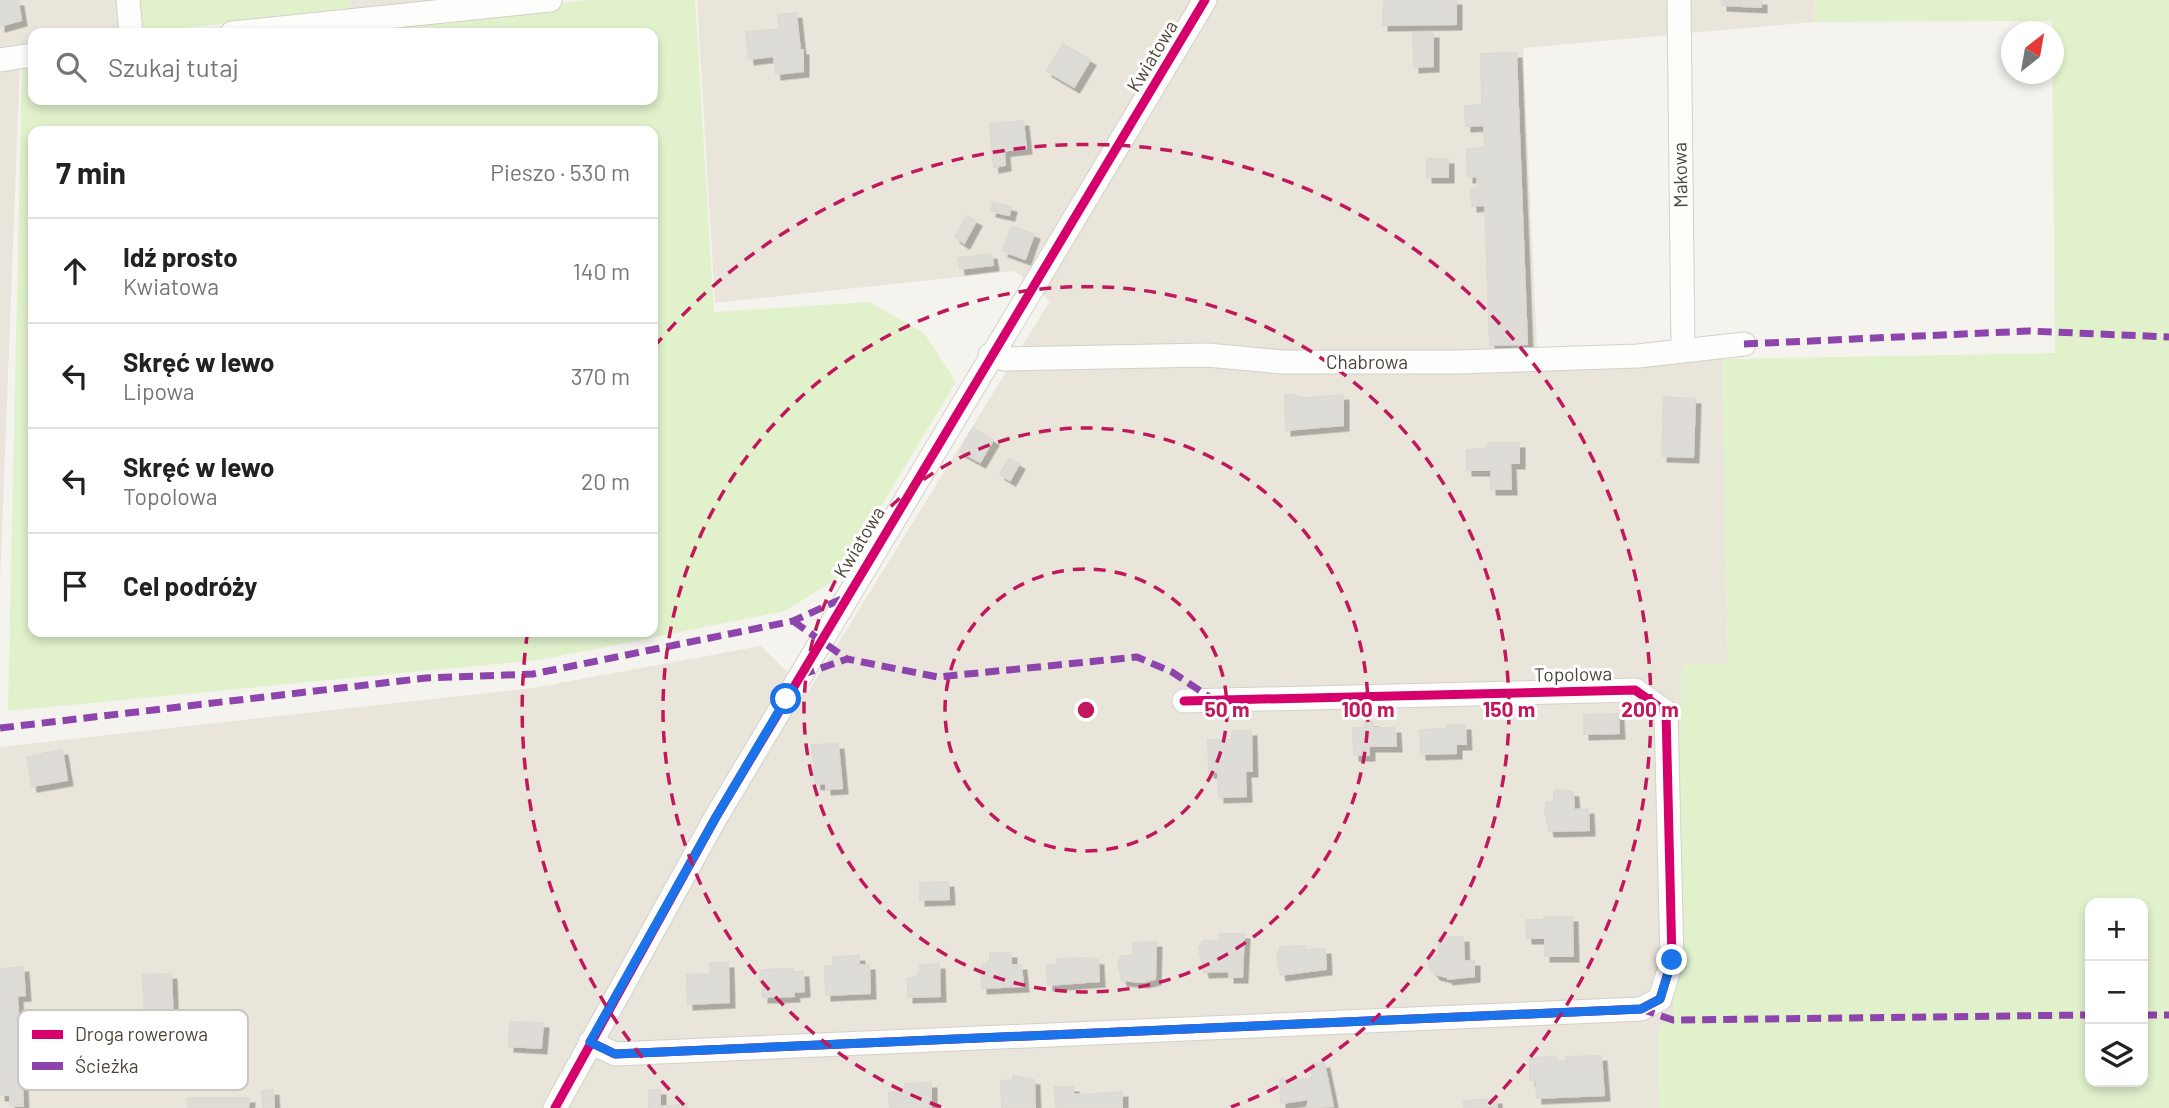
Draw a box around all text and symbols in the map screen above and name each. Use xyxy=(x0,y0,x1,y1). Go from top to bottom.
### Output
street label: Kwiatowa xyxy=(1121,16,1182,96)
north arrow xyxy=(2001,21,2064,84)
search box xyxy=(28,28,658,105)
icon: search xyxy=(52,48,90,86)
text: Szukaj tutaj xyxy=(108,51,239,82)
street label: Makowa xyxy=(1667,142,1692,208)
text: 7 min xyxy=(56,154,126,190)
text: Pieszo · 530 m xyxy=(490,158,630,186)
text: Idź prosto xyxy=(123,241,238,272)
icon: ahead xyxy=(56,252,94,290)
text: 140 m xyxy=(573,257,630,285)
text: Kwiatowa xyxy=(123,272,219,300)
text: Skręć w lewo xyxy=(123,346,275,377)
street label: Chabrowa xyxy=(1326,350,1408,373)
icon: left xyxy=(56,357,94,395)
text: 370 m xyxy=(571,362,630,390)
text: Lipowa xyxy=(123,377,195,405)
text: Skręć w lewo xyxy=(123,451,275,482)
icon: left xyxy=(56,462,94,500)
text: 20 m xyxy=(581,467,630,495)
text: Topolowa xyxy=(123,482,218,510)
street label: Kwiatowa xyxy=(828,502,889,582)
icon: arrive xyxy=(56,567,94,605)
text: Cel podróży xyxy=(123,570,257,601)
street label: Topolowa xyxy=(1534,661,1612,686)
route start xyxy=(770,683,801,714)
text: 50 m xyxy=(1204,696,1250,721)
text: 100 m xyxy=(1341,696,1395,721)
text: 150 m xyxy=(1483,696,1535,721)
text: 200 m xyxy=(1621,696,1679,721)
centre of rings xyxy=(1074,698,1098,722)
map controls xyxy=(2085,898,2148,1087)
button: + xyxy=(2085,898,2148,961)
route end xyxy=(1656,944,1687,975)
button: − xyxy=(2085,961,2148,1024)
legend xyxy=(18,1010,248,1090)
text: Droga rowerowa xyxy=(75,1022,208,1045)
button: layers xyxy=(2085,1024,2148,1087)
text: Ścieżka xyxy=(75,1054,138,1077)

